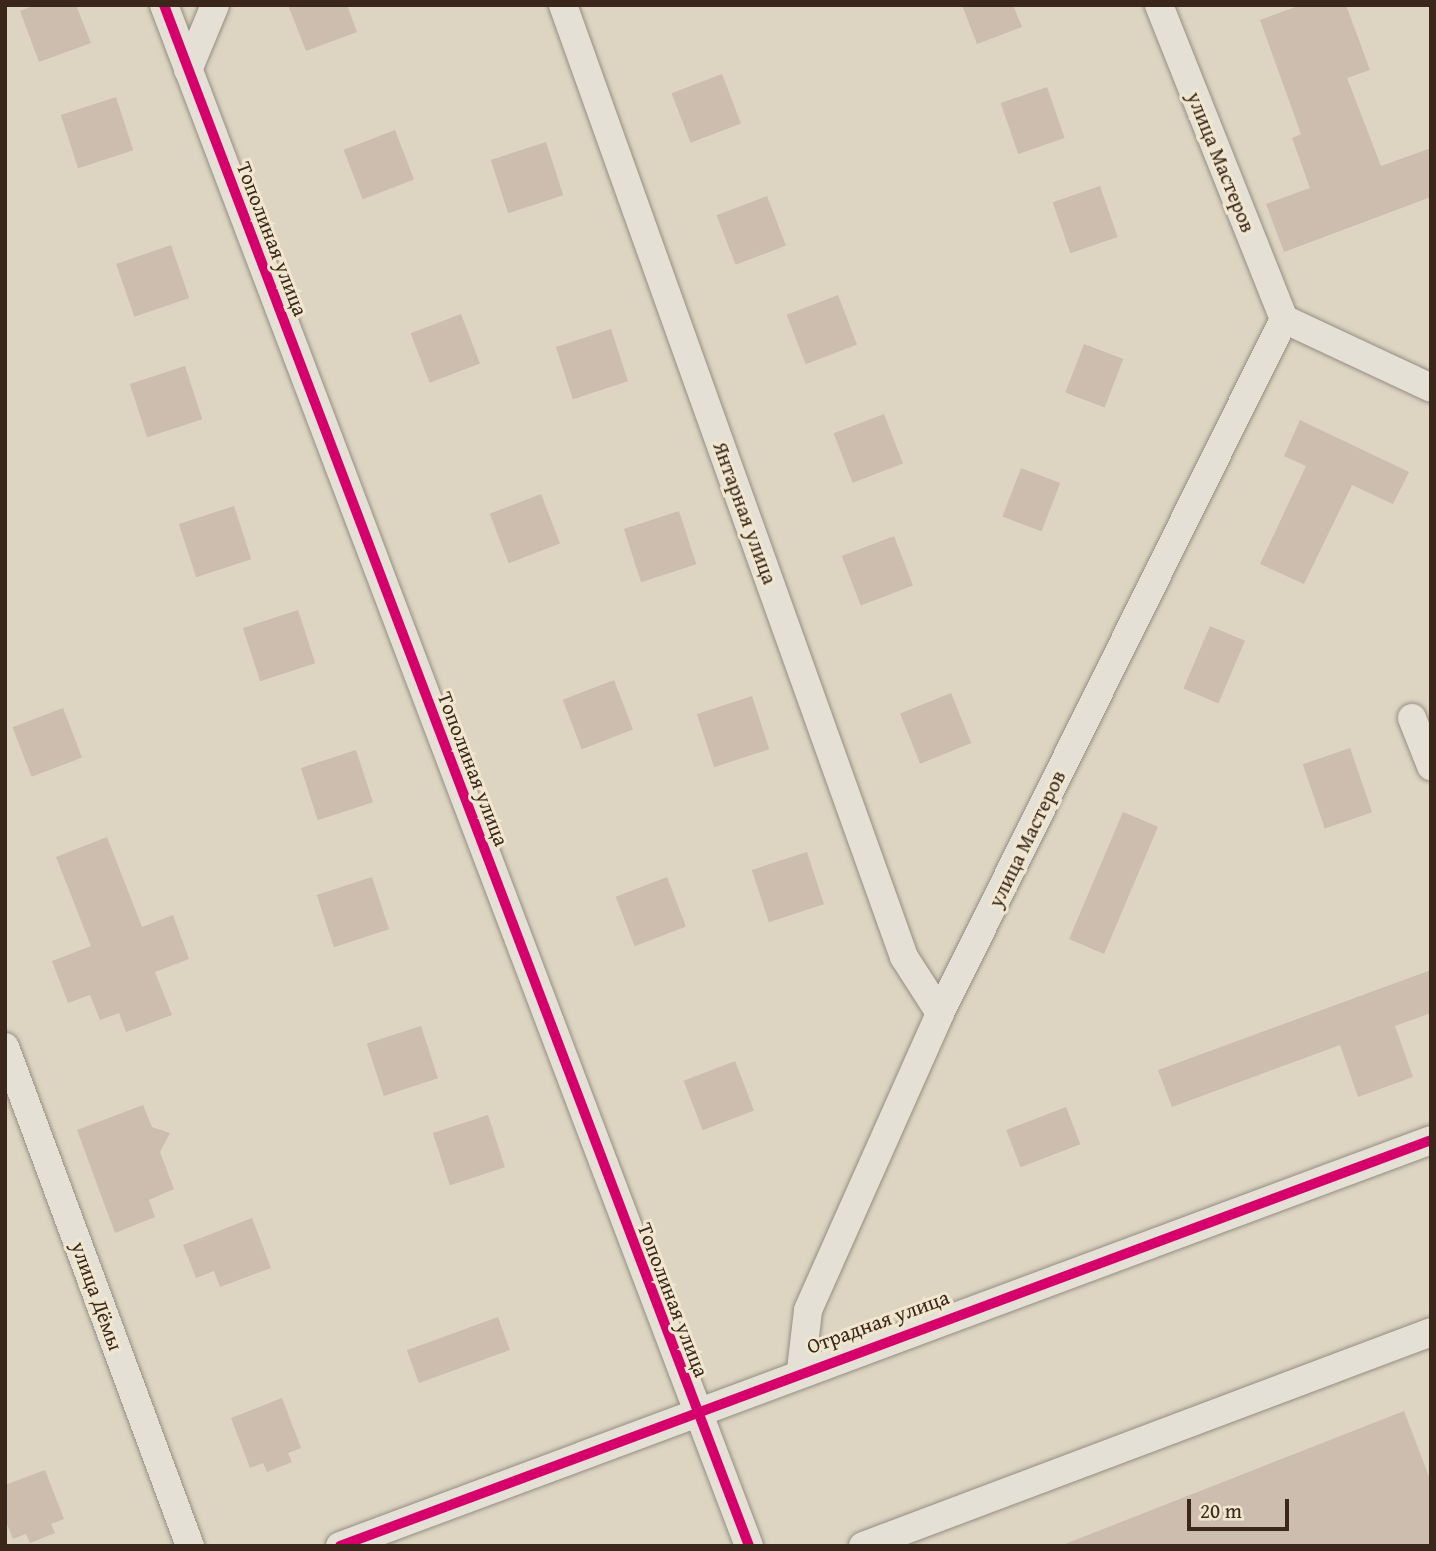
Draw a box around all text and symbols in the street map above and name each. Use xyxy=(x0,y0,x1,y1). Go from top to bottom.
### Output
street label: улица Мастеров xyxy=(1181,88,1261,236)
street label: Тополиная улица xyxy=(231,158,313,320)
street label: Янтарная улица xyxy=(707,438,783,588)
street label: Тополиная улица xyxy=(432,688,514,850)
street label: улица Мастеров xyxy=(983,766,1071,912)
street label: Тополиная улица xyxy=(632,1219,714,1381)
street label: улица Дёмы xyxy=(66,1238,128,1354)
street label: Отрадная улица xyxy=(803,1285,953,1359)
scale bar xyxy=(1191,1484,1292,1528)
text: 20 m xyxy=(1200,1495,1242,1526)

